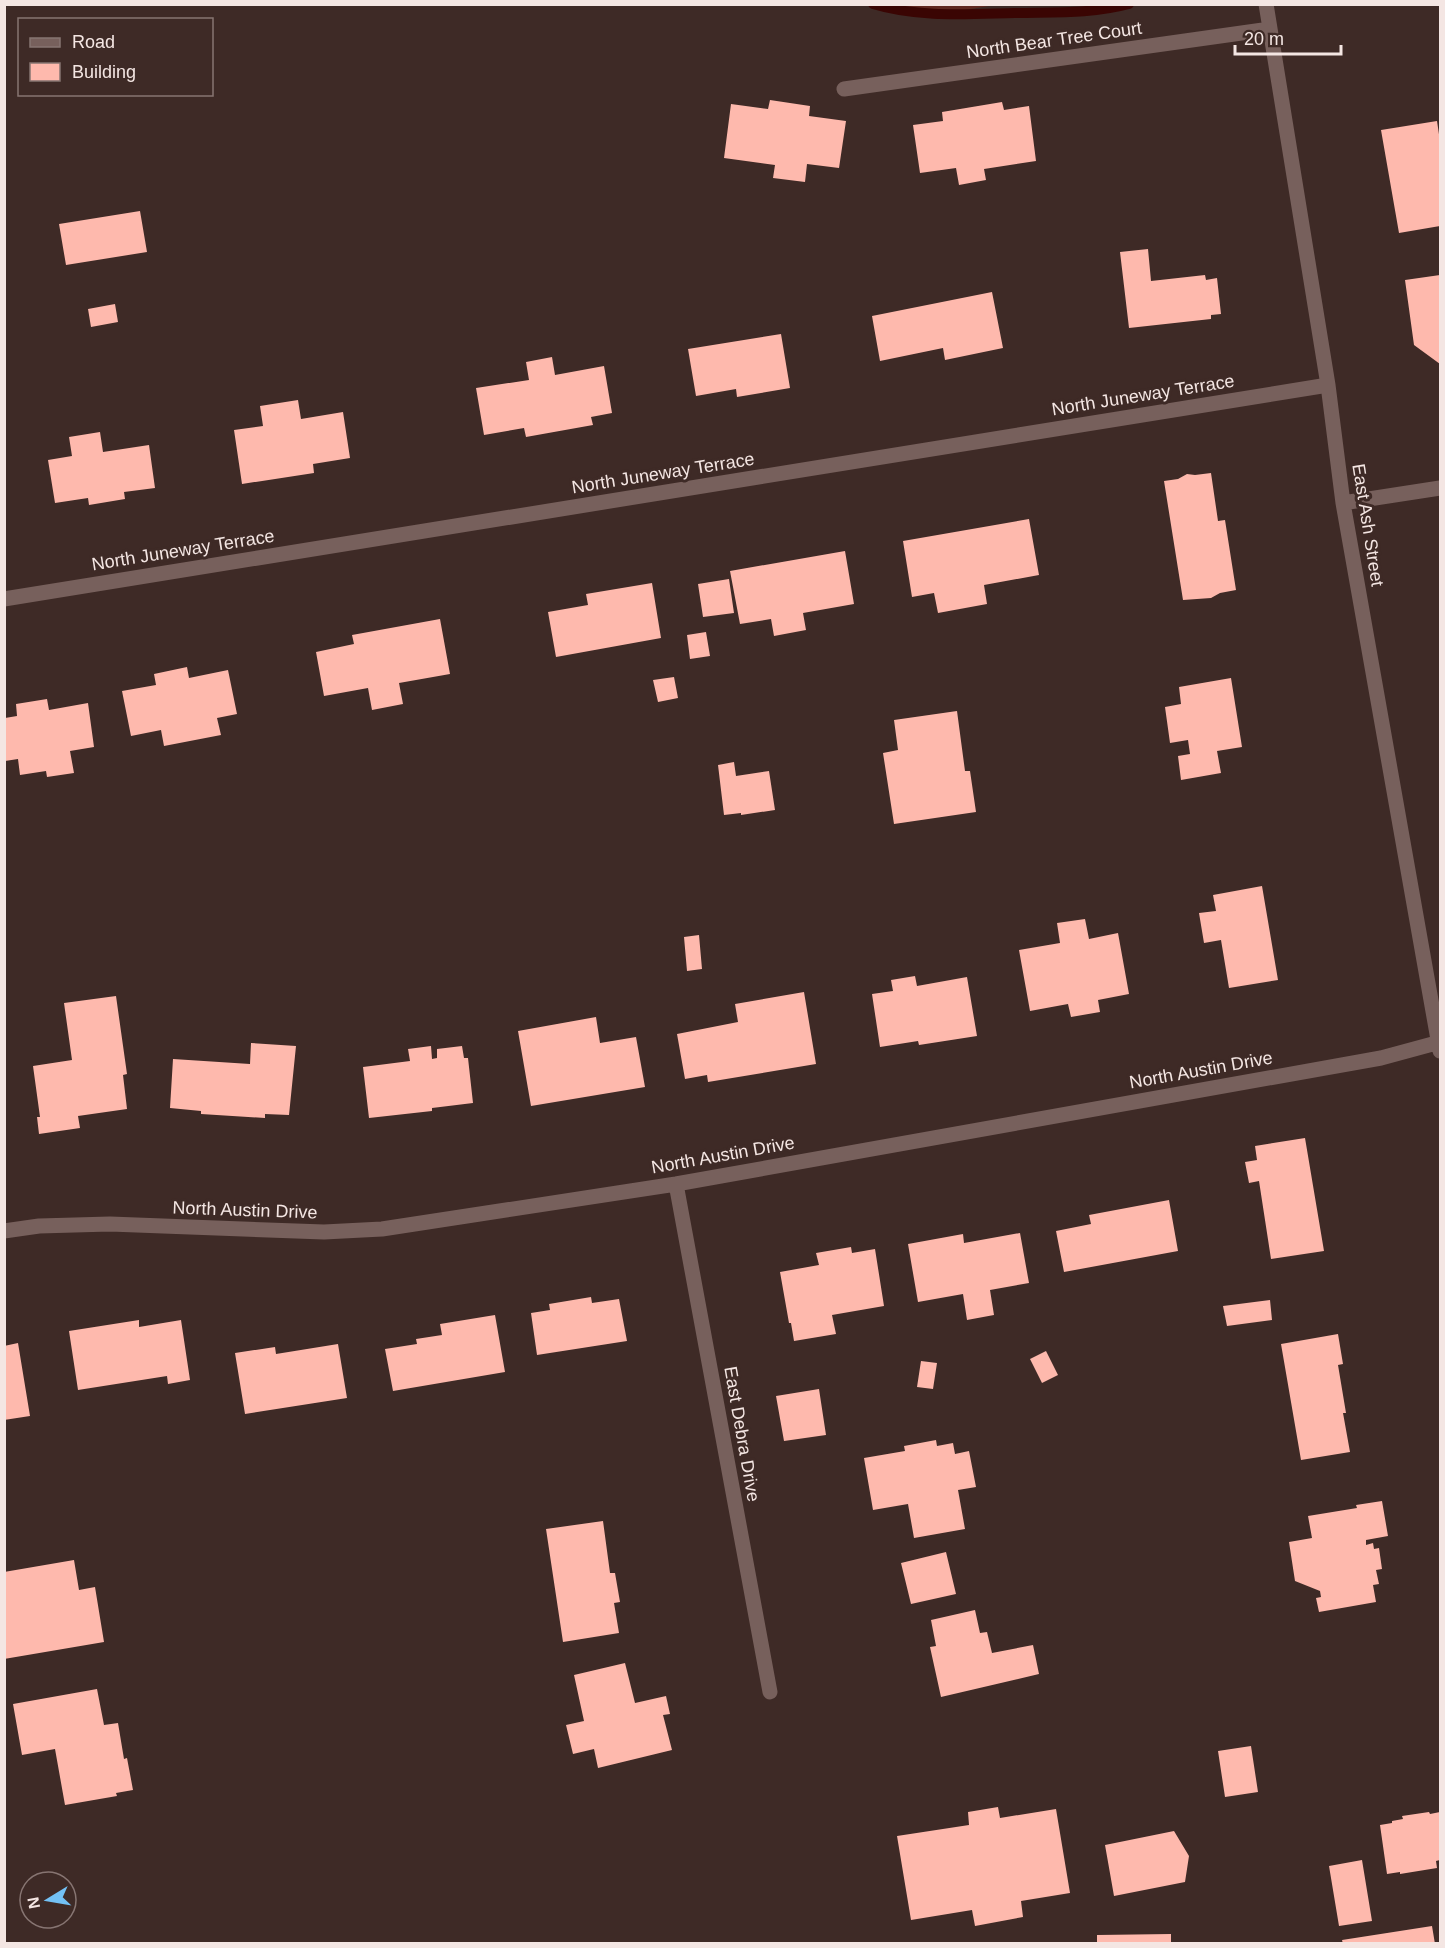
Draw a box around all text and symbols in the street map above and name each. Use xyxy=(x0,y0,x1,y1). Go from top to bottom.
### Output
legend xyxy=(18,18,213,96)
street label: North Bear Tree Court xyxy=(965,18,1143,62)
scale bar xyxy=(1235,18,1342,56)
text: 20 m xyxy=(1244,29,1284,49)
text: Road xyxy=(72,32,115,52)
text: Building xyxy=(72,62,136,82)
street label: North Juneway Terrace xyxy=(1050,371,1236,419)
street label: North Juneway Terrace xyxy=(570,449,756,497)
street label: East Ash Street xyxy=(1348,462,1388,588)
street label: North Juneway Terrace xyxy=(90,526,276,574)
street label: North Austin Drive xyxy=(1128,1048,1274,1092)
street label: North Austin Drive xyxy=(650,1133,796,1177)
street label: North Austin Drive xyxy=(172,1197,318,1223)
street label: East Debra Drive xyxy=(720,1365,764,1503)
north arrow xyxy=(18,1870,78,1930)
text: N xyxy=(24,1895,43,1910)

